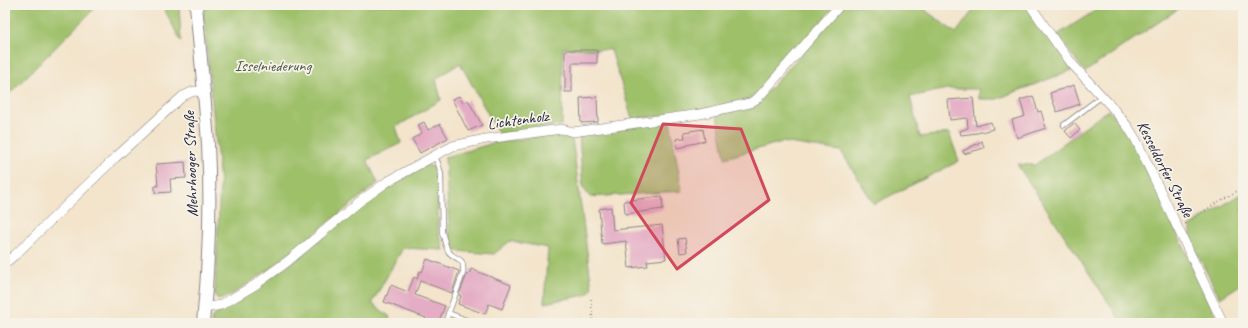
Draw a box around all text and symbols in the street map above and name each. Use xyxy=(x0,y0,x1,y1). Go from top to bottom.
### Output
park label: Isselniederung xyxy=(235,56,313,76)
street label: Lichtenholz xyxy=(486,106,552,134)
street label: Mehrhooger Straße xyxy=(179,109,203,217)
street label: Kesseldorfer Straße xyxy=(1132,118,1199,222)

